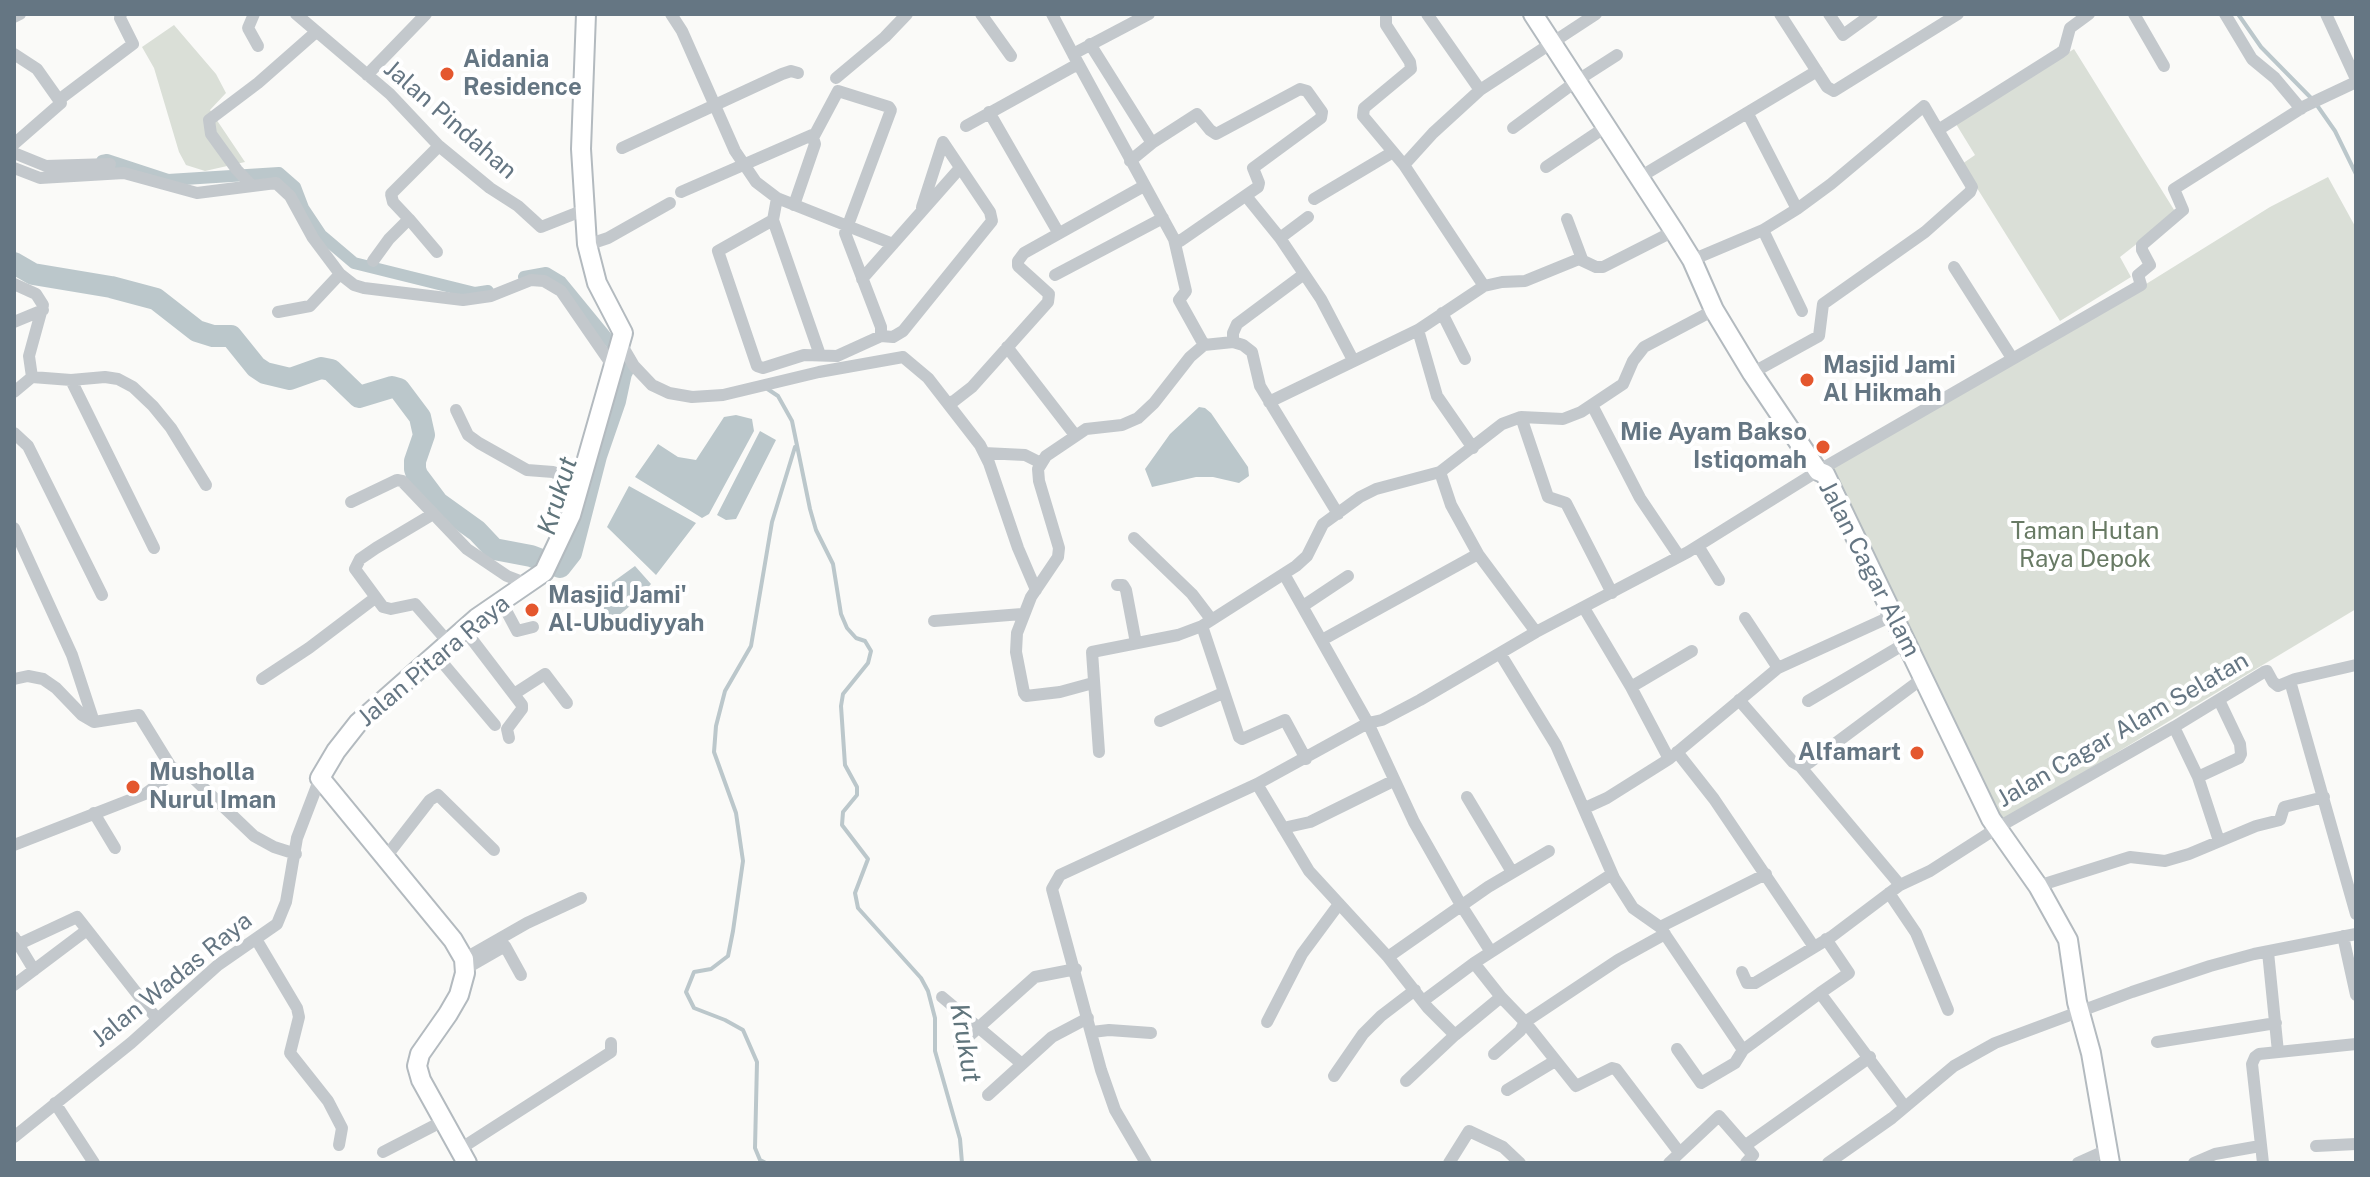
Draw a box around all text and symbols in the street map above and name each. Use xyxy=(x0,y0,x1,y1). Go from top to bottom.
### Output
place label: Aidania Residence xyxy=(463,46,582,102)
street label: Jalan Pindahan xyxy=(378,55,522,185)
marker: Aidania Residence xyxy=(438,65,456,83)
place label: Masjid Jami Al Hikmah xyxy=(1823,352,1956,408)
marker: Masjid Jami Al Hikmah xyxy=(1798,371,1816,389)
place label: Mie Ayam Bakso Istiqomah xyxy=(1620,419,1807,475)
marker: Mie Ayam Bakso Istiqomah xyxy=(1814,438,1832,456)
water label: Krukut xyxy=(531,453,585,539)
street label: Jalan Cagar Alam xyxy=(1812,476,1926,662)
park label: Taman Hutan Raya Depok xyxy=(2011,518,2159,574)
place label: Masjid Jami' Al-Ubudiyyah xyxy=(548,582,705,638)
street label: Jalan Pitara Raya xyxy=(352,589,516,733)
marker: Masjid Jami' Al-Ubudiyyah xyxy=(523,601,541,619)
street label: Jalan Cagar Alam Selatan xyxy=(1992,646,2254,814)
place label: Alfamart xyxy=(1798,739,1901,767)
marker: Alfamart xyxy=(1908,744,1926,762)
place label: Musholla Nurul Iman xyxy=(149,759,276,815)
marker: Musholla Nurul Iman xyxy=(124,778,142,796)
street label: Jalan Wadas Raya xyxy=(86,907,258,1053)
water label: Krukut xyxy=(943,1001,987,1085)

